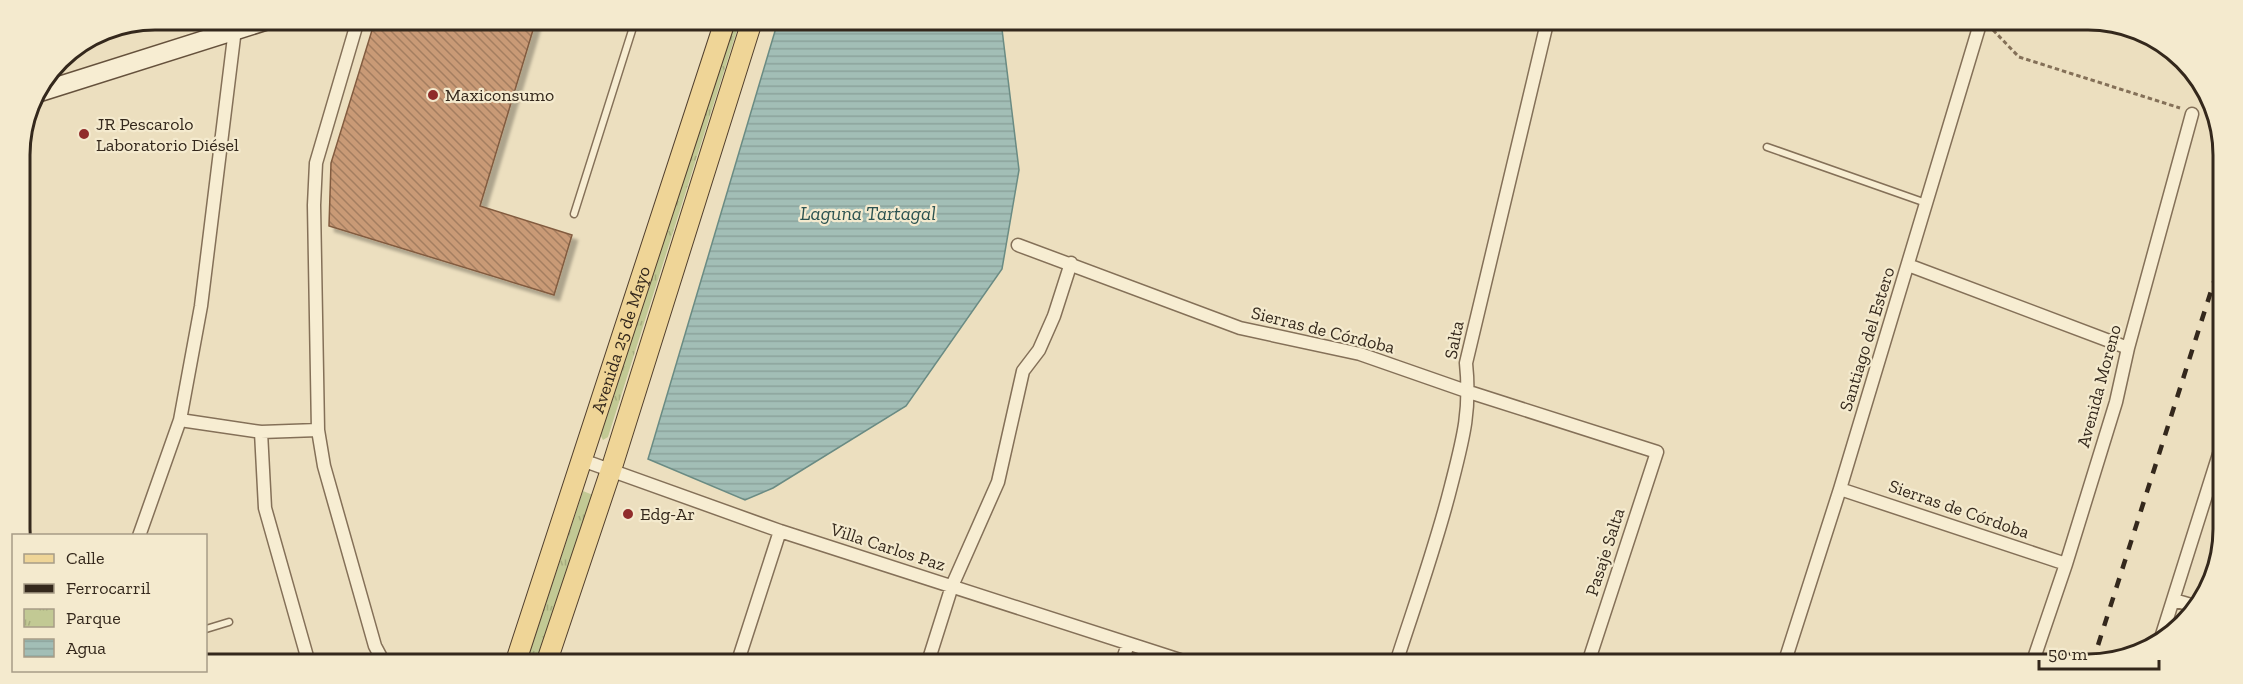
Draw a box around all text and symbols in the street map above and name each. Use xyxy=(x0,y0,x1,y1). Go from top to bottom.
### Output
place label: Maxiconsumo xyxy=(445,84,554,106)
marker: Maxiconsumo xyxy=(426,88,440,102)
place label: JR Pescarolo Laboratorio Diésel xyxy=(96,113,239,156)
marker: JR Pescarolo Laboratorio Diésel xyxy=(77,127,91,141)
water label: Laguna Tartagal xyxy=(800,201,936,225)
street label: Avenida 25 de Mayo xyxy=(587,263,655,416)
street label: Santiago del Estero xyxy=(1835,264,1899,414)
street label: Sierras de Córdoba xyxy=(1249,302,1397,359)
street label: Salta xyxy=(1440,319,1469,361)
street label: Avenida Moreno xyxy=(2072,322,2126,450)
street label: Sierras de Córdoba xyxy=(1886,475,2032,543)
place label: Edg-Ar xyxy=(640,503,695,525)
street label: Pasaje Salta xyxy=(1580,505,1630,599)
marker: Edg-Ar xyxy=(621,507,635,521)
street label: Villa Carlos Paz xyxy=(827,518,948,576)
legend xyxy=(12,534,207,672)
text: Calle xyxy=(66,547,104,569)
text: Ferrocarril xyxy=(66,577,151,599)
text: Parque xyxy=(66,607,121,629)
scale bar xyxy=(2039,633,2159,671)
text: Agua xyxy=(66,637,106,659)
text: 50 m xyxy=(2048,643,2088,665)

